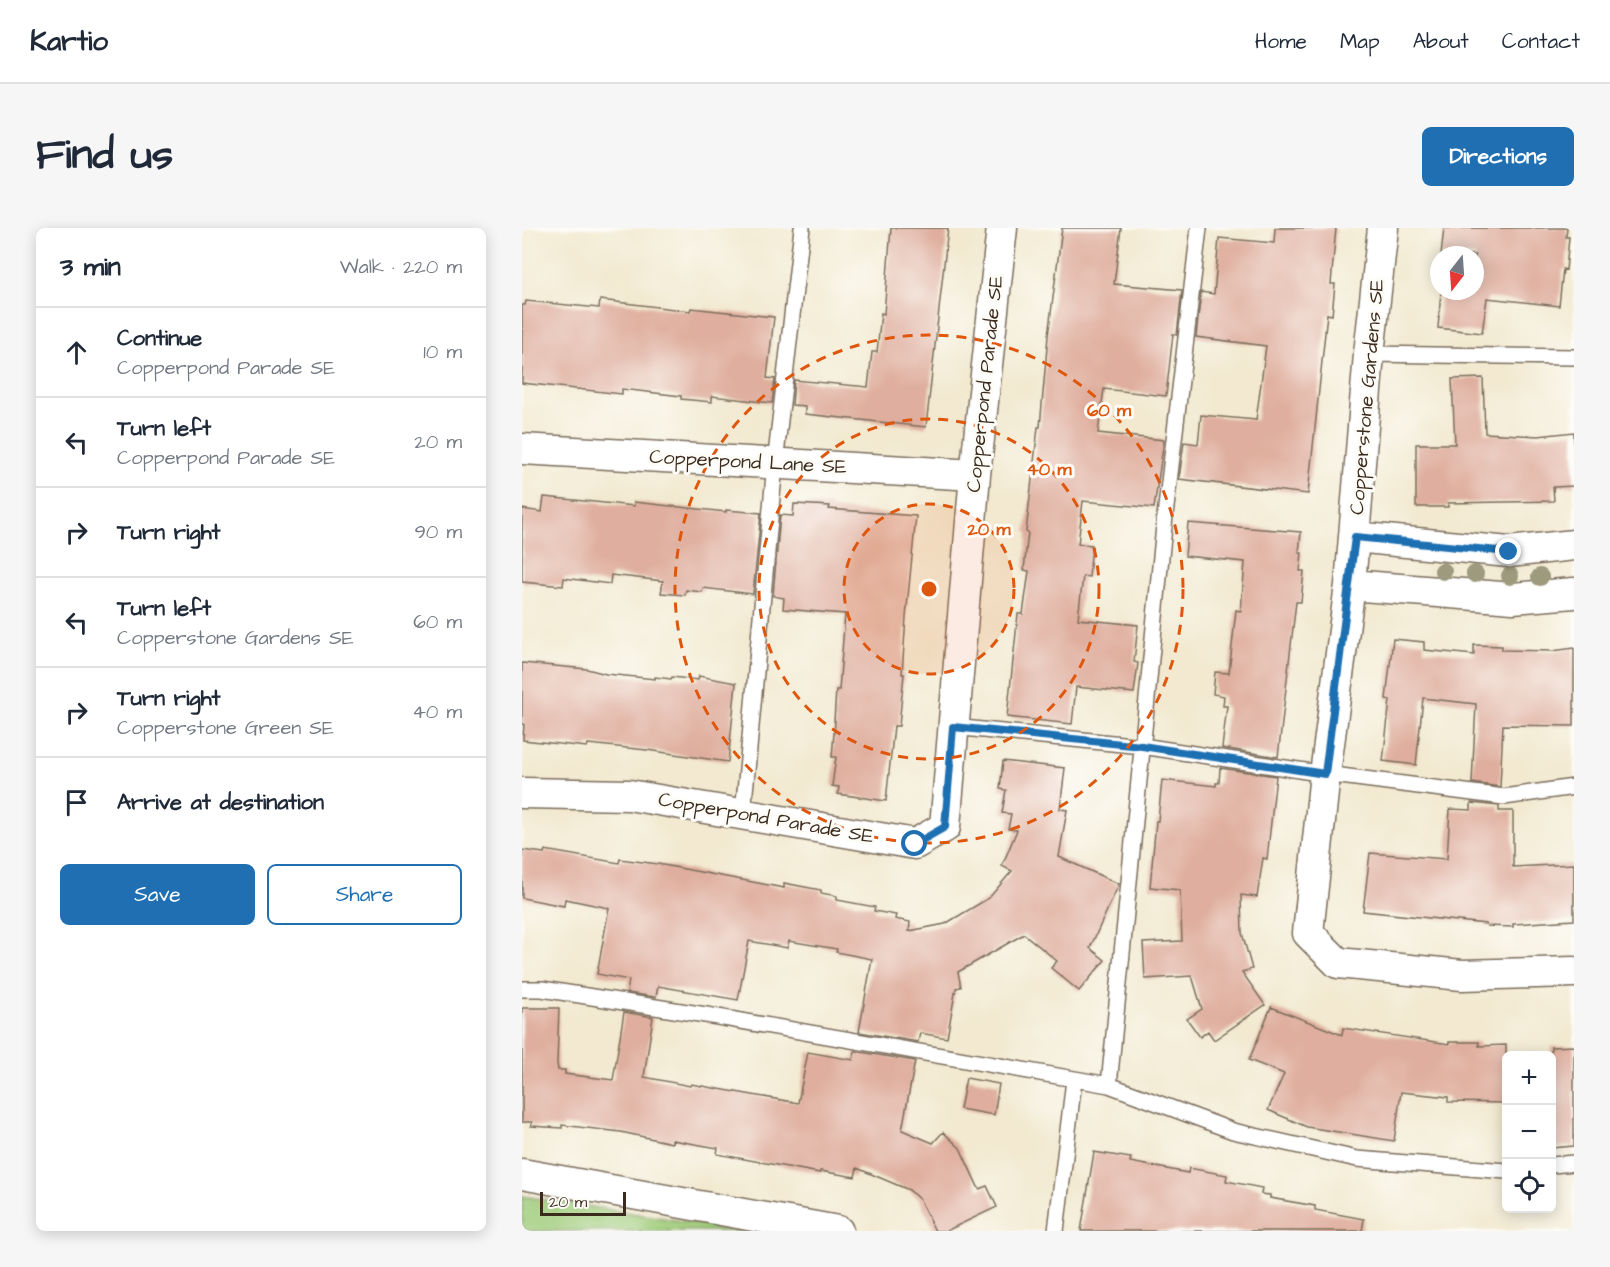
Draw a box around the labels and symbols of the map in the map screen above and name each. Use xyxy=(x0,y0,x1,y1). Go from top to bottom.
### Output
north arrow xyxy=(1430,246,1484,300)
street label: Copperpond Parade SE xyxy=(960,274,1010,494)
street label: Copperstone Gardens SE xyxy=(1343,278,1391,516)
text: 60 m xyxy=(1087,398,1132,423)
street label: Copperpond Lane SE xyxy=(649,443,848,481)
text: 40 m xyxy=(1027,457,1072,482)
text: 20 m xyxy=(967,517,1011,542)
route end xyxy=(1495,538,1521,564)
centre of rings xyxy=(919,579,939,599)
street label: Copperpond Parade SE xyxy=(656,785,876,851)
route start xyxy=(901,830,927,856)
scale bar xyxy=(540,1189,626,1216)

